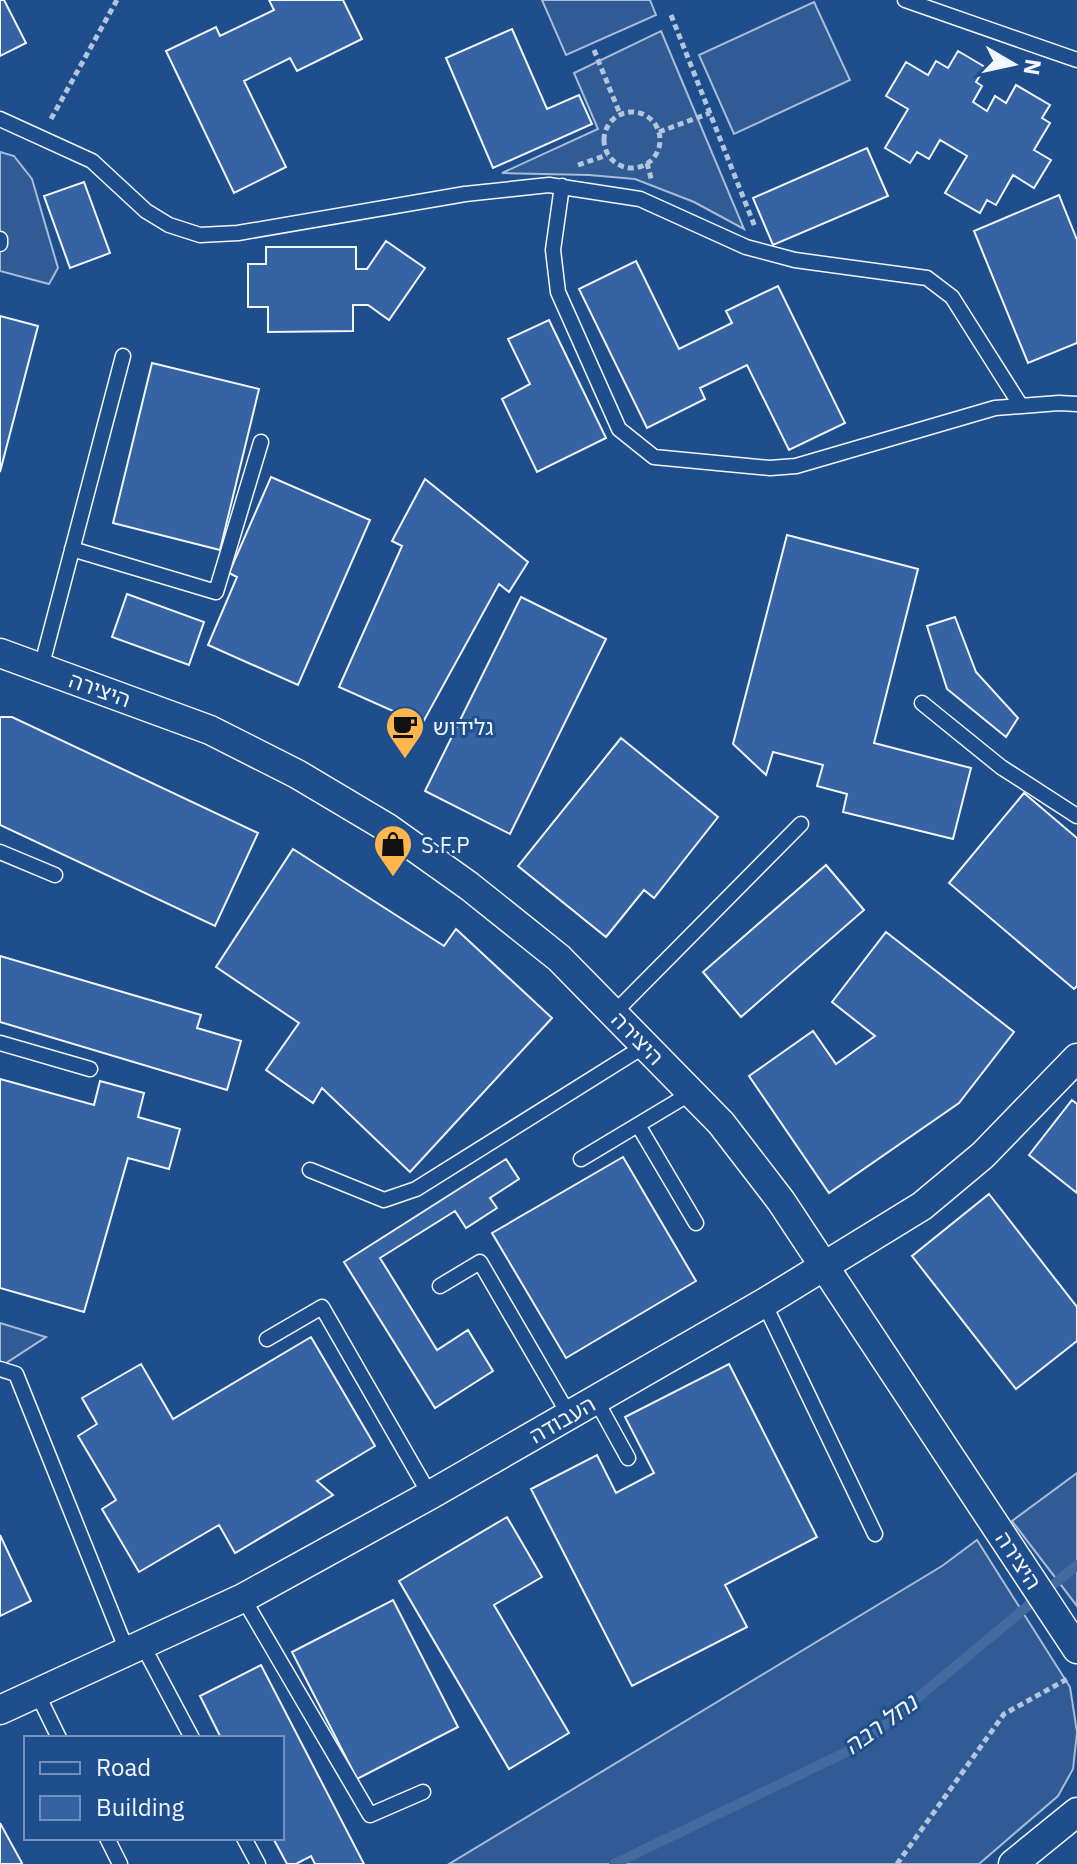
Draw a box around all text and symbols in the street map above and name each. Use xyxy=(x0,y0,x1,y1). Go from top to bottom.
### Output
north arrow xyxy=(973,24,1053,104)
text: N xyxy=(1018,57,1049,77)
street label: היצירה xyxy=(65,665,135,713)
cafe icon: גלידוש xyxy=(384,705,426,760)
place label: גלידוש xyxy=(433,712,493,741)
shop icon: S.F.P xyxy=(372,823,414,878)
place label: S.F.P xyxy=(421,830,470,859)
street label: היצירה xyxy=(606,1005,670,1071)
street label: העבודה xyxy=(524,1389,600,1449)
street label: היצירה xyxy=(990,1526,1048,1594)
water label: נחל רבה xyxy=(837,1685,925,1761)
legend xyxy=(24,1736,284,1840)
text: Road xyxy=(96,1751,151,1783)
text: Building xyxy=(96,1791,184,1823)

